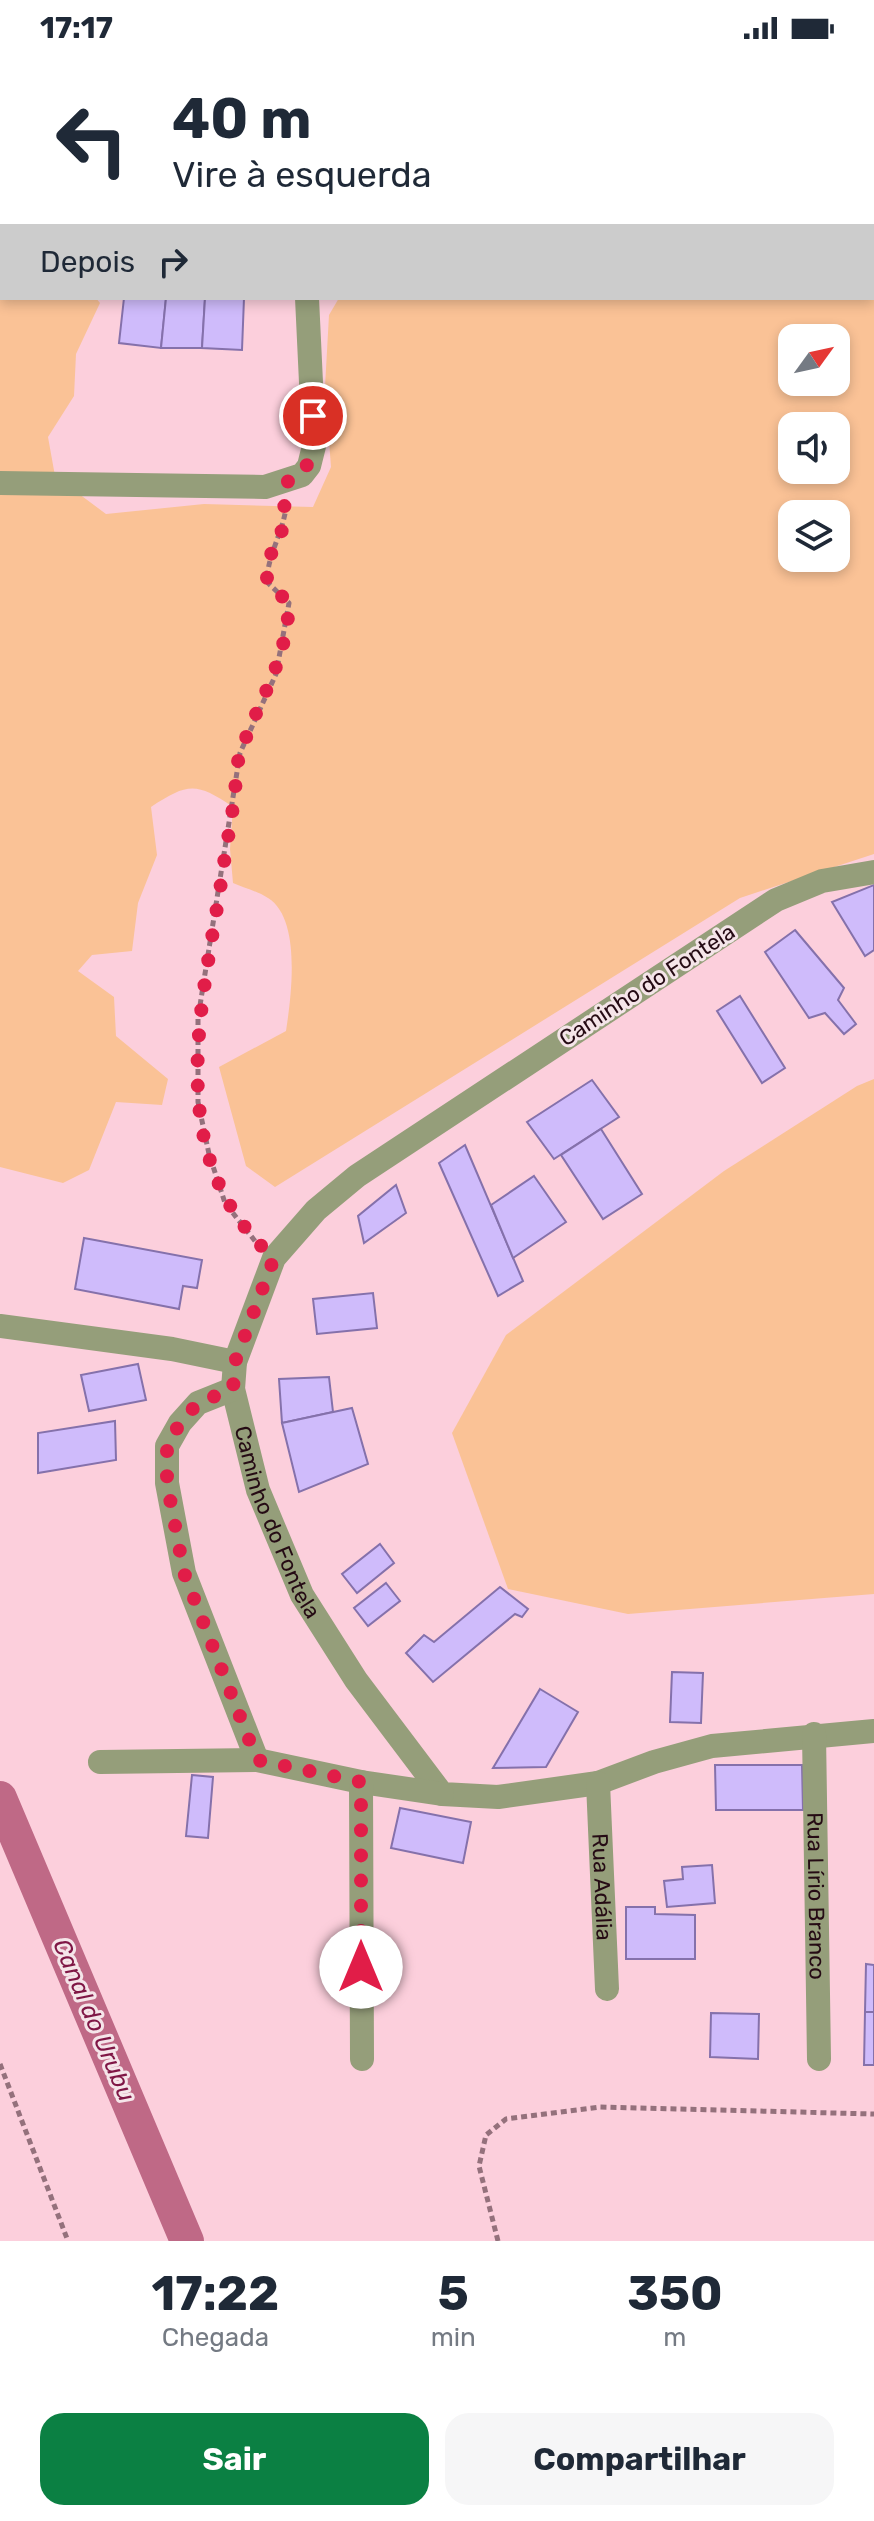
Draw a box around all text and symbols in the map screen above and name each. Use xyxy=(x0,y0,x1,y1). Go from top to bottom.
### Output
text: 17:17 xyxy=(40,10,113,46)
text: 40 m xyxy=(172,86,312,152)
icon: left xyxy=(40,88,144,192)
text: Vire à esquerda xyxy=(172,153,432,196)
icon: right xyxy=(151,240,195,284)
text: Depois xyxy=(40,244,135,280)
north arrow xyxy=(778,324,850,396)
map controls xyxy=(778,324,850,572)
pin xyxy=(279,382,347,450)
icon: arrive xyxy=(291,394,335,438)
button: sound xyxy=(778,412,850,484)
button: layers xyxy=(778,500,850,572)
street label: Caminho do Fontela xyxy=(554,918,740,1052)
street label: Caminho do Fontela xyxy=(229,1423,327,1623)
street label: Rua Lírio Branco xyxy=(802,1812,831,1980)
street label: Rua Adália xyxy=(587,1833,618,1941)
position arrow xyxy=(319,1925,403,2009)
water label: Canal do Urubu xyxy=(47,1935,141,2105)
text: 17:22 xyxy=(151,2265,279,2322)
text: 5 xyxy=(438,2265,469,2322)
text: 350 xyxy=(627,2265,723,2322)
text: Chegada xyxy=(162,2322,269,2353)
text: min xyxy=(431,2322,476,2353)
text: m xyxy=(663,2322,686,2353)
button: Sair xyxy=(40,2413,429,2505)
button: Compartilhar xyxy=(445,2413,834,2505)

